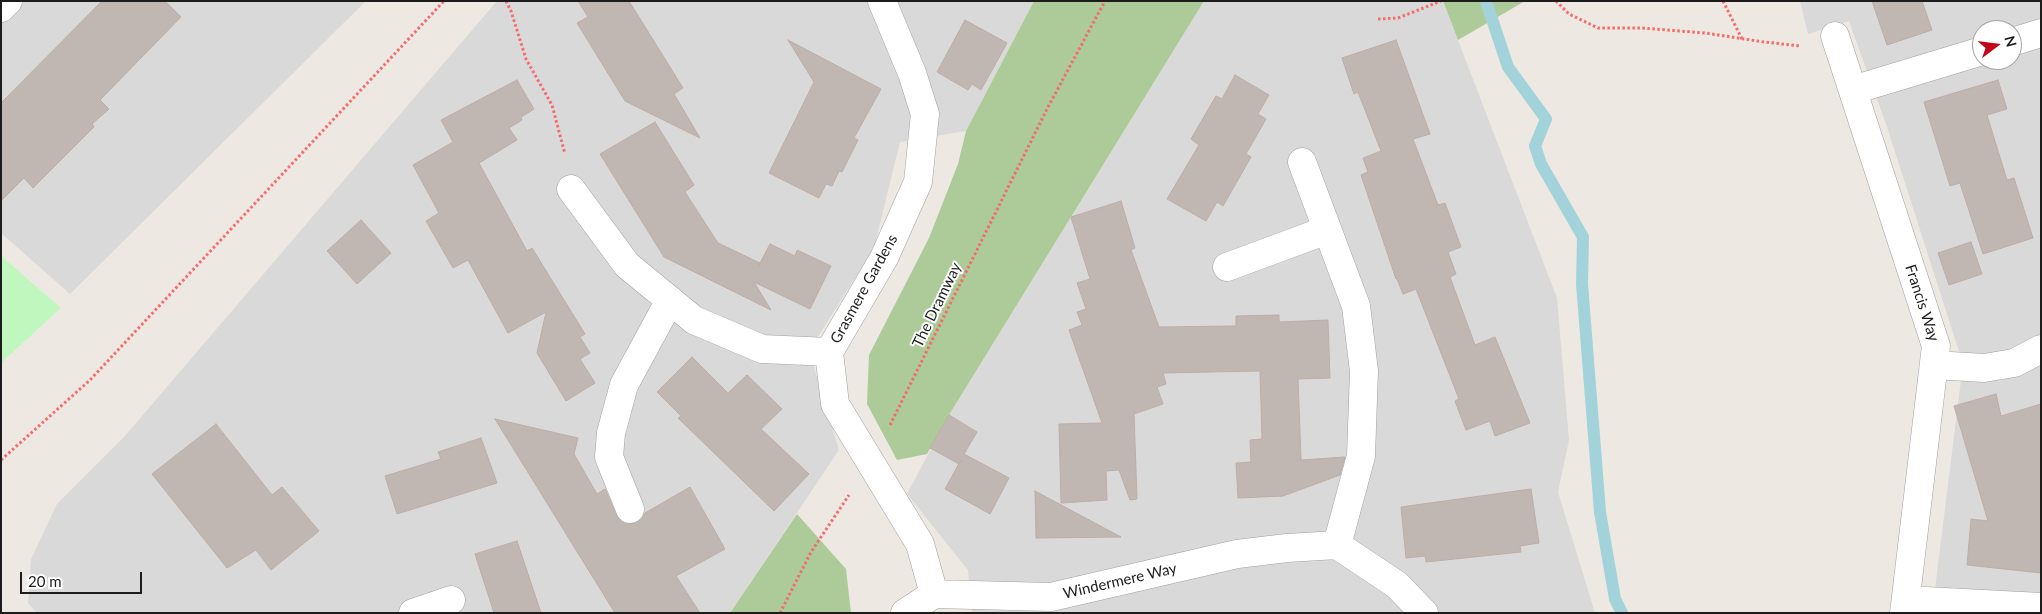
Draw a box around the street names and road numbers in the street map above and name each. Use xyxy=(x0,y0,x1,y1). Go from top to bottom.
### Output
street label: Grasmere Gardens xyxy=(827,231,901,347)
street label: The Dramway xyxy=(909,260,965,350)
street label: Francis Way xyxy=(1901,262,1943,344)
street label: Windermere Way xyxy=(1061,559,1179,603)

